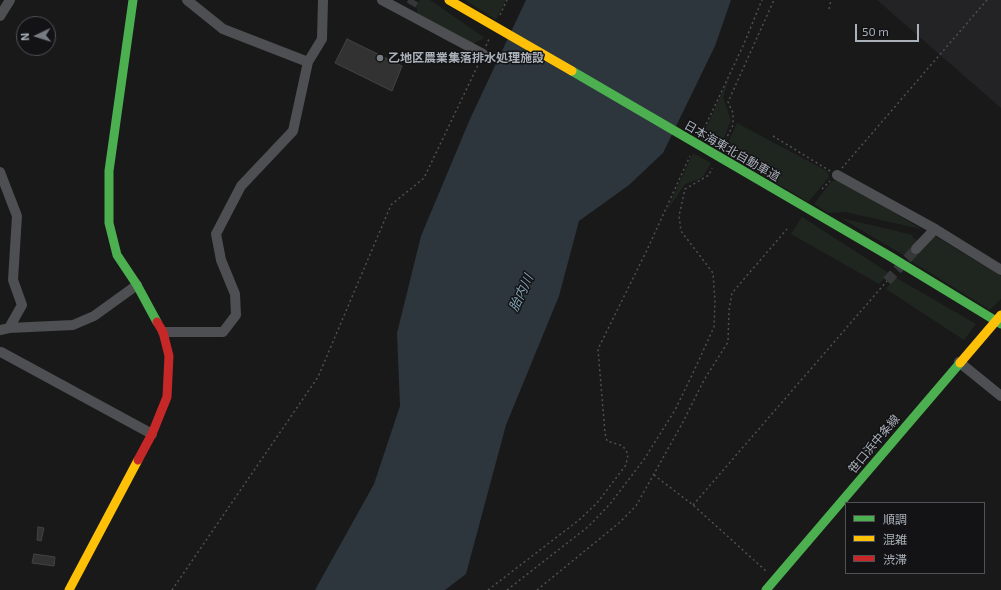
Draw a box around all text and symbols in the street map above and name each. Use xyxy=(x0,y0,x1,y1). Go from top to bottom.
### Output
north arrow xyxy=(16,16,56,56)
scale bar xyxy=(857,16,921,42)
text: 50 m xyxy=(862,24,889,38)
text: N xyxy=(18,32,31,41)
place label: 乙地区農業集落排水処理施設 xyxy=(388,51,544,65)
marker: 乙地区農業集落排水処理施設 xyxy=(375,53,385,63)
street label: 日本海東北自動車道 xyxy=(682,118,782,184)
water label: 胎内川 xyxy=(506,272,536,314)
street label: 笹口浜中条線 xyxy=(845,412,903,476)
legend xyxy=(845,502,985,574)
text: 順調 xyxy=(883,512,907,526)
text: 混雑 xyxy=(883,532,907,546)
text: 渋滞 xyxy=(883,552,907,566)

